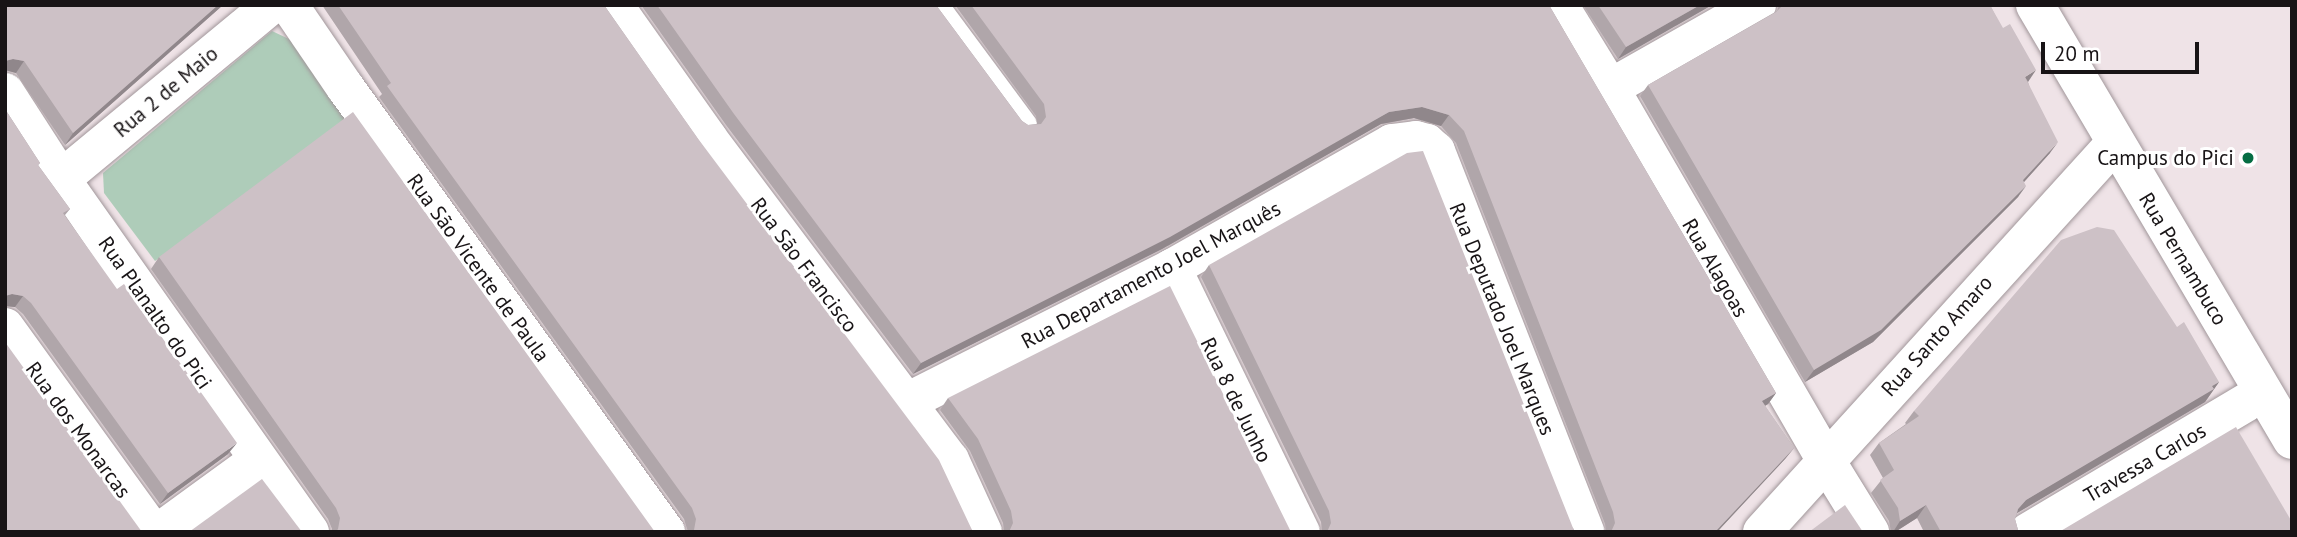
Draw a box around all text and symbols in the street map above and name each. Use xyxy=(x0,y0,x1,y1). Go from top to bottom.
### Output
scale bar xyxy=(2045,28,2202,72)
text: 20 m xyxy=(2054,40,2100,67)
street label: Rua 2 de Maio xyxy=(109,41,223,143)
place label: Campus do Pici xyxy=(2097,145,2234,171)
marker: Campus do Pici xyxy=(2240,150,2256,166)
street label: Rua São Vicente de Paula xyxy=(401,169,555,367)
street label: Rua Pernambuco xyxy=(2134,188,2232,330)
street label: Rua São Francisco xyxy=(745,193,863,337)
street label: Rua Departamento Joel Marquês xyxy=(1017,196,1285,354)
street label: Rua Deputado Joel Marques xyxy=(1444,199,1560,439)
street label: Rua Alagoas xyxy=(1677,214,1753,322)
street label: Rua Planalto do Pici xyxy=(93,232,217,394)
street label: Rua Santo Amaro xyxy=(1876,270,1998,402)
street label: Rua 8 de Junho xyxy=(1195,333,1277,467)
street label: Rua dos Monarcas xyxy=(20,357,136,503)
street label: Travessa Carlos xyxy=(2080,418,2210,508)

